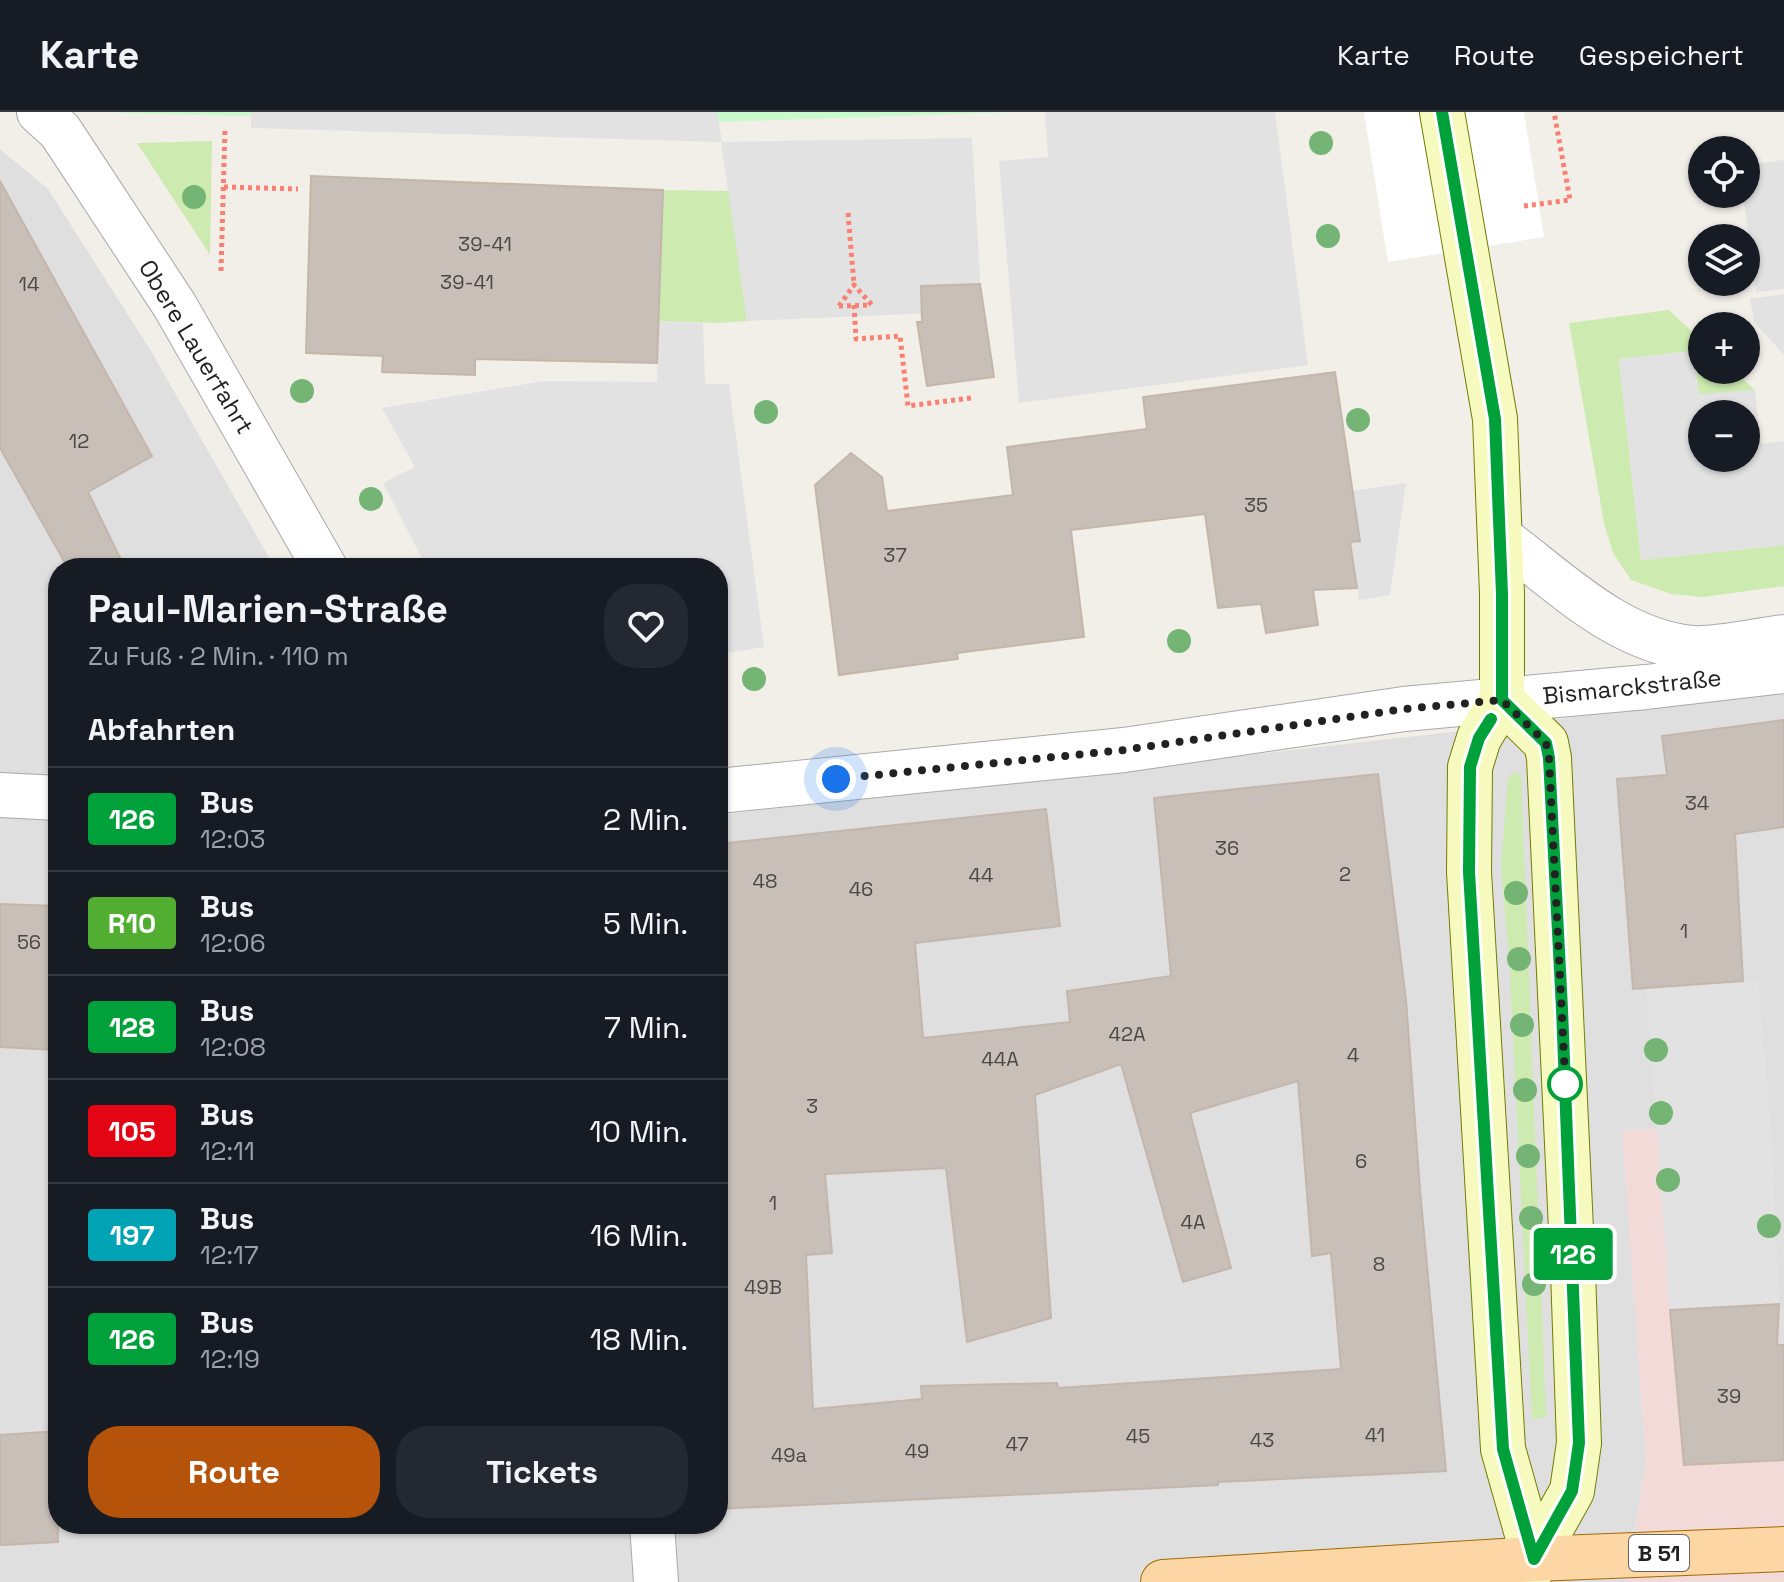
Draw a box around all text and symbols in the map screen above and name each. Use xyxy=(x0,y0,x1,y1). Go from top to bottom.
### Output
text: Karte xyxy=(40,31,139,79)
text: Karte xyxy=(1337,37,1410,73)
text: Route xyxy=(1454,37,1535,73)
text: Gespeichert xyxy=(1579,37,1744,73)
map controls xyxy=(1688,136,1760,472)
button: locate xyxy=(1688,136,1760,208)
button: layers xyxy=(1688,224,1760,296)
house number: 39-41 xyxy=(458,231,512,257)
street label: Obere Lauerfahrt xyxy=(132,254,261,440)
house number: 39-41 xyxy=(440,269,494,295)
house number: 14 xyxy=(19,271,39,297)
button: + xyxy=(1688,312,1760,384)
button: − xyxy=(1688,400,1760,472)
house number: 12 xyxy=(69,428,89,454)
house number: 35 xyxy=(1244,492,1268,518)
house number: 37 xyxy=(883,542,907,568)
button: heart xyxy=(604,584,688,668)
text: Paul-Marien-Straße xyxy=(88,585,448,633)
text: Zu Fuß · 2 Min. · 110 m xyxy=(88,639,349,673)
street label: Bismarckstraße xyxy=(1541,662,1723,711)
text: Abfahrten xyxy=(88,710,235,749)
your location xyxy=(816,759,856,799)
text: Bus xyxy=(200,783,254,822)
house number: 34 xyxy=(1685,790,1709,816)
text: 2 Min. xyxy=(603,800,688,839)
text: 126 xyxy=(109,801,155,837)
text: 12:03 xyxy=(200,822,266,856)
house number: 36 xyxy=(1215,835,1239,861)
house number: 2 xyxy=(1339,861,1351,887)
house number: 44 xyxy=(969,862,994,888)
house number: 48 xyxy=(753,868,777,894)
house number: 46 xyxy=(849,876,873,902)
text: Bus xyxy=(200,887,254,926)
text: 5 Min. xyxy=(603,904,688,943)
text: R10 xyxy=(108,905,156,941)
house number: 1 xyxy=(1680,918,1688,944)
text: 12:06 xyxy=(200,926,266,960)
house number: 56 xyxy=(17,929,41,955)
text: Bus xyxy=(200,991,254,1030)
text: 7 Min. xyxy=(604,1008,688,1047)
text: 128 xyxy=(109,1009,155,1045)
house number: 42A xyxy=(1108,1021,1146,1047)
text: 12:08 xyxy=(200,1030,266,1064)
house number: 4 xyxy=(1347,1042,1359,1068)
house number: 44A xyxy=(981,1046,1019,1072)
unlabelled marker xyxy=(1548,1067,1582,1101)
house number: 3 xyxy=(806,1093,818,1119)
text: Bus xyxy=(200,1095,254,1134)
text: 10 Min. xyxy=(589,1112,688,1151)
text: 105 xyxy=(108,1113,156,1149)
text: 12:11 xyxy=(200,1134,255,1168)
house number: 6 xyxy=(1355,1148,1367,1174)
house number: 1 xyxy=(769,1190,777,1216)
text: Bus xyxy=(200,1199,254,1238)
house number: 4A xyxy=(1180,1209,1206,1235)
text: 16 Min. xyxy=(590,1216,688,1255)
text: 197 xyxy=(110,1217,154,1253)
line badge: 126 xyxy=(1527,1228,1619,1280)
text: 126 xyxy=(1550,1236,1596,1272)
text: 12:17 xyxy=(200,1238,259,1272)
house number: 8 xyxy=(1373,1251,1385,1277)
house number: 49B xyxy=(744,1274,782,1300)
text: Bus xyxy=(200,1303,254,1342)
text: 18 Min. xyxy=(590,1320,688,1359)
text: 126 xyxy=(109,1321,155,1357)
text: 12:19 xyxy=(200,1342,260,1376)
house number: 39 xyxy=(1717,1383,1741,1409)
house number: 41 xyxy=(1365,1422,1385,1448)
house number: 45 xyxy=(1126,1423,1150,1449)
button: Route xyxy=(88,1426,380,1518)
button: Tickets xyxy=(396,1426,688,1518)
house number: 43 xyxy=(1250,1427,1274,1453)
house number: 47 xyxy=(1005,1431,1029,1457)
house number: 49 xyxy=(905,1438,929,1464)
house number: 49a xyxy=(771,1442,807,1468)
road number: B 51 xyxy=(1629,1535,1689,1571)

